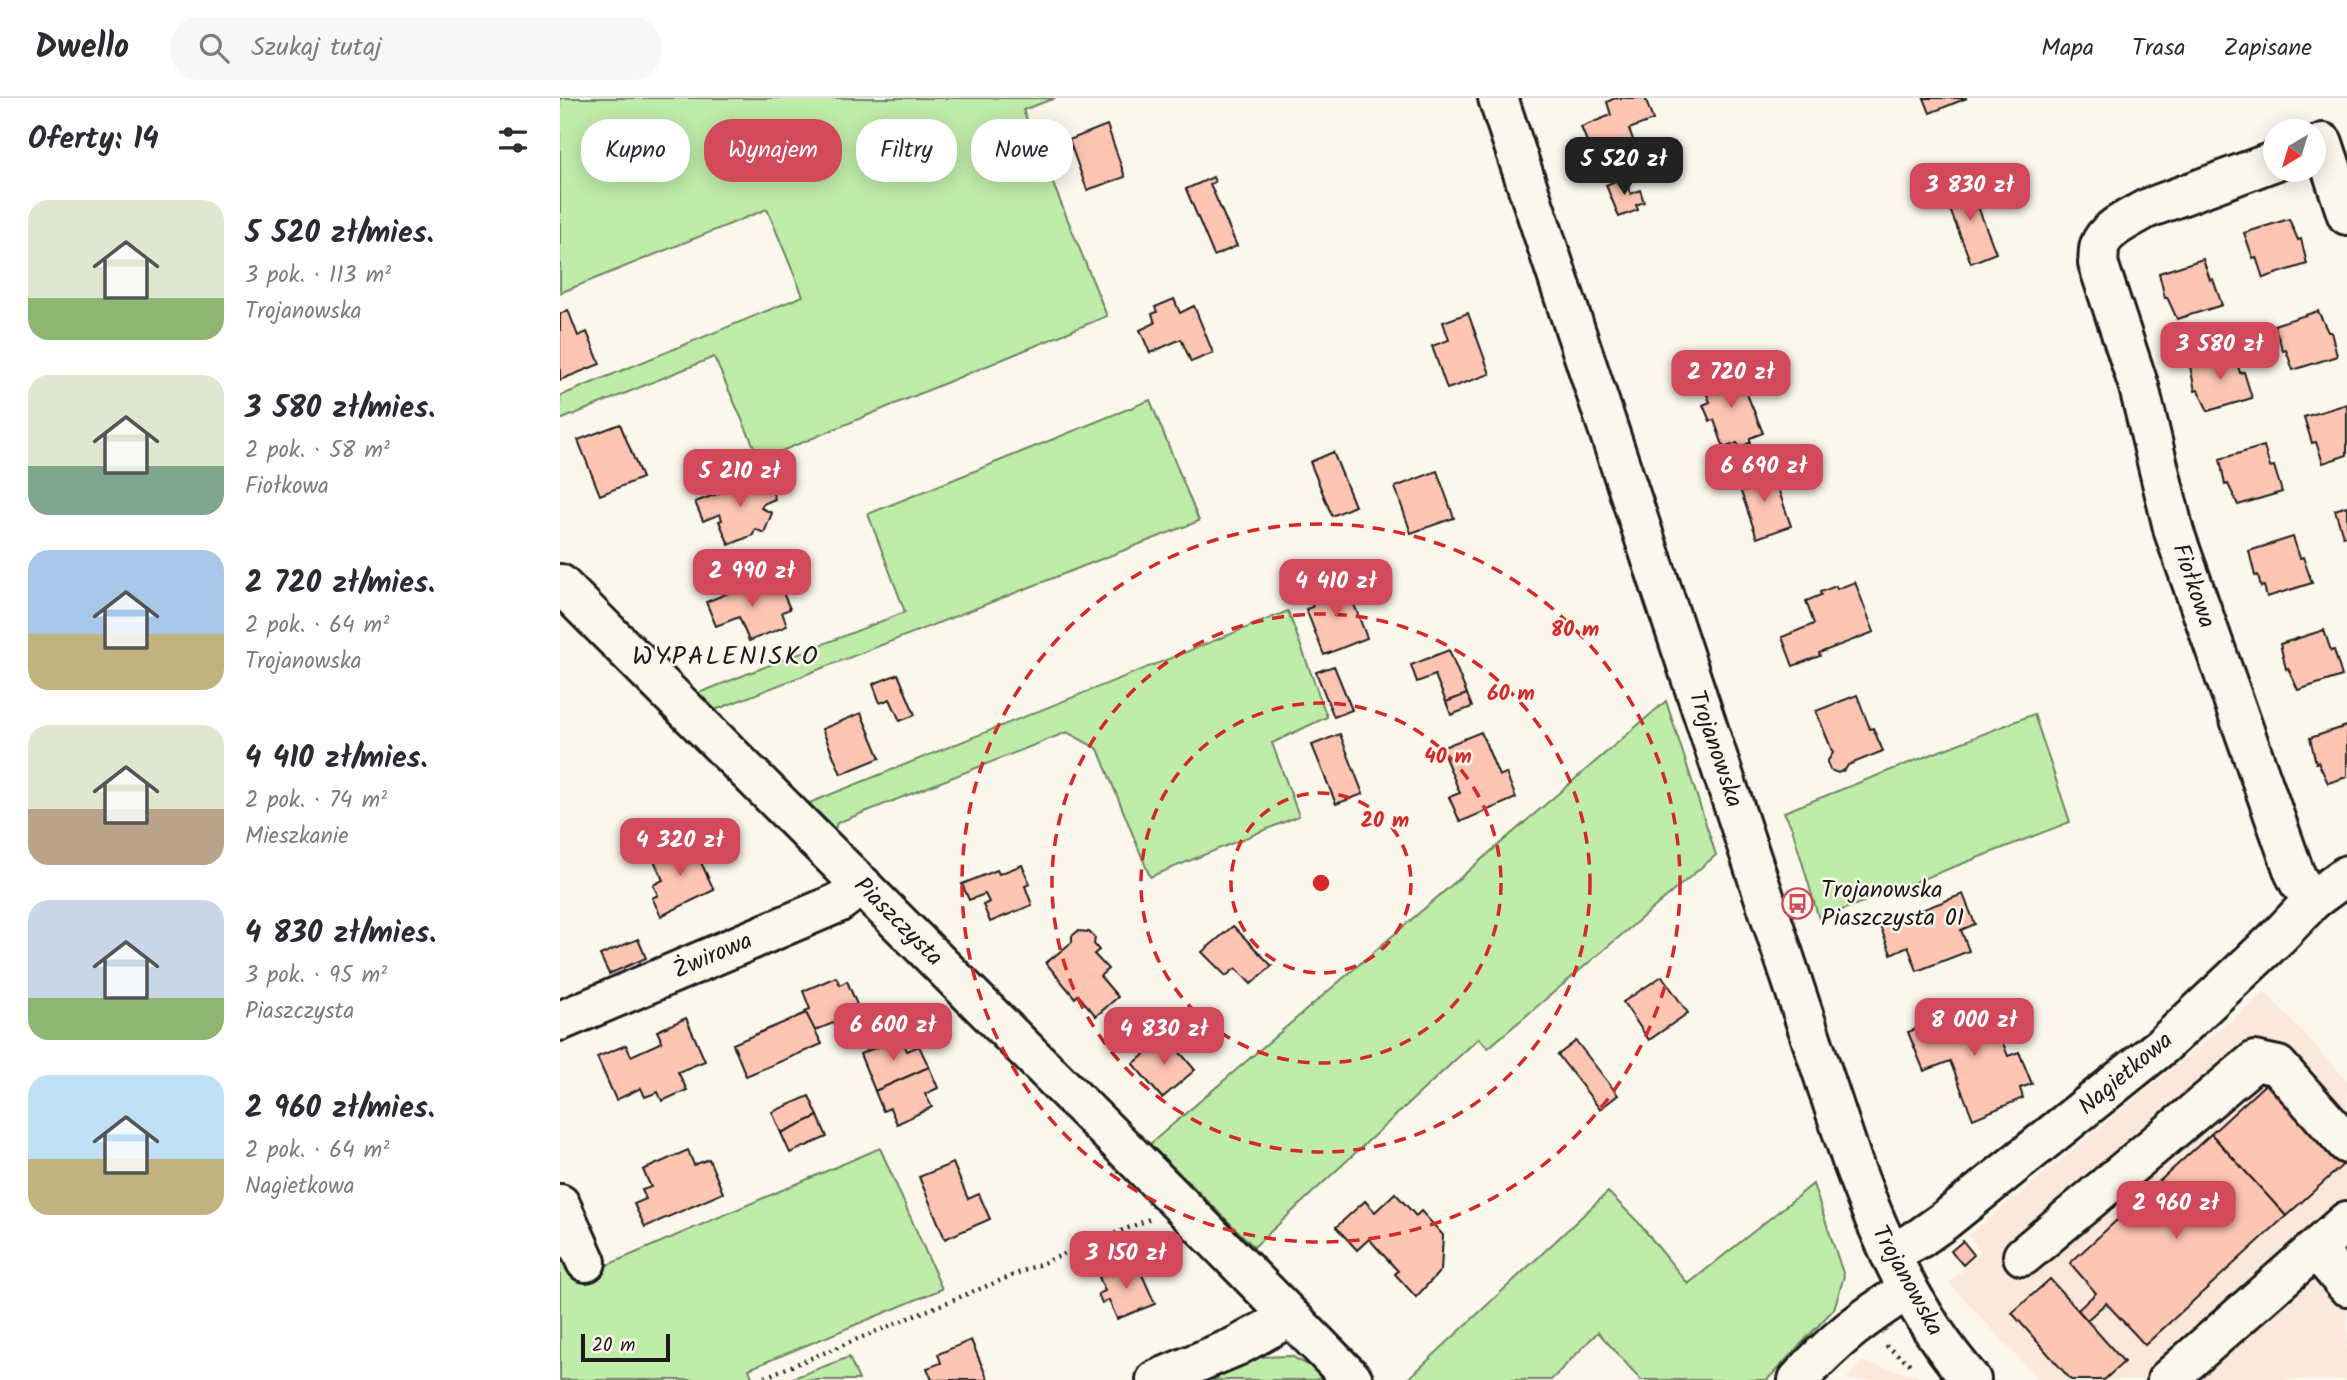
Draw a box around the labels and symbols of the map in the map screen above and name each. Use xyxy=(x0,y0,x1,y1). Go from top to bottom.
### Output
north arrow xyxy=(2263,119,2326,182)
pin: 5 520 zł xyxy=(1552,138,1696,197)
pin: 3 830 zł xyxy=(1898,164,2042,223)
pin: 3 580 zł xyxy=(2148,322,2292,382)
pin: 2 720 zł xyxy=(1659,350,1803,410)
pin: 6 690 zł xyxy=(1692,444,1836,504)
pin: 5 210 zł xyxy=(668,450,812,509)
street label: Fiołkowa xyxy=(2160,538,2226,634)
pin: 2 990 zł xyxy=(680,550,824,609)
pin: 4 410 zł xyxy=(1264,560,1408,619)
text: 80 m xyxy=(1551,614,1599,647)
district label: WYPALENISKO xyxy=(632,636,820,678)
text: 60 m xyxy=(1487,678,1535,711)
street label: Trojanowska xyxy=(1677,685,1753,813)
text: 40 m xyxy=(1424,741,1472,774)
text: 20 m xyxy=(1361,805,1409,838)
pin: 4 320 zł xyxy=(608,818,752,878)
street label: Piaszczysta xyxy=(844,868,952,976)
centre of rings xyxy=(1309,871,1333,895)
place label: Trojanowska Piaszczysta 01 xyxy=(1821,871,1964,938)
bus stop icon: Trojanowska Piaszczysta 01 xyxy=(1781,887,1815,921)
street label: Żwirowa xyxy=(667,922,759,990)
pin: 8 000 zł xyxy=(1902,998,2046,1058)
pin: 6 600 zł xyxy=(821,1004,965,1063)
pin: 4 830 zł xyxy=(1092,1007,1236,1067)
street label: Nagietkowa xyxy=(2070,1022,2182,1126)
pin: 2 960 zł xyxy=(2104,1182,2248,1241)
street label: Trojanowska xyxy=(1860,1218,1954,1344)
pin: 3 150 zł xyxy=(1054,1232,1198,1291)
scale bar xyxy=(581,1331,670,1363)

